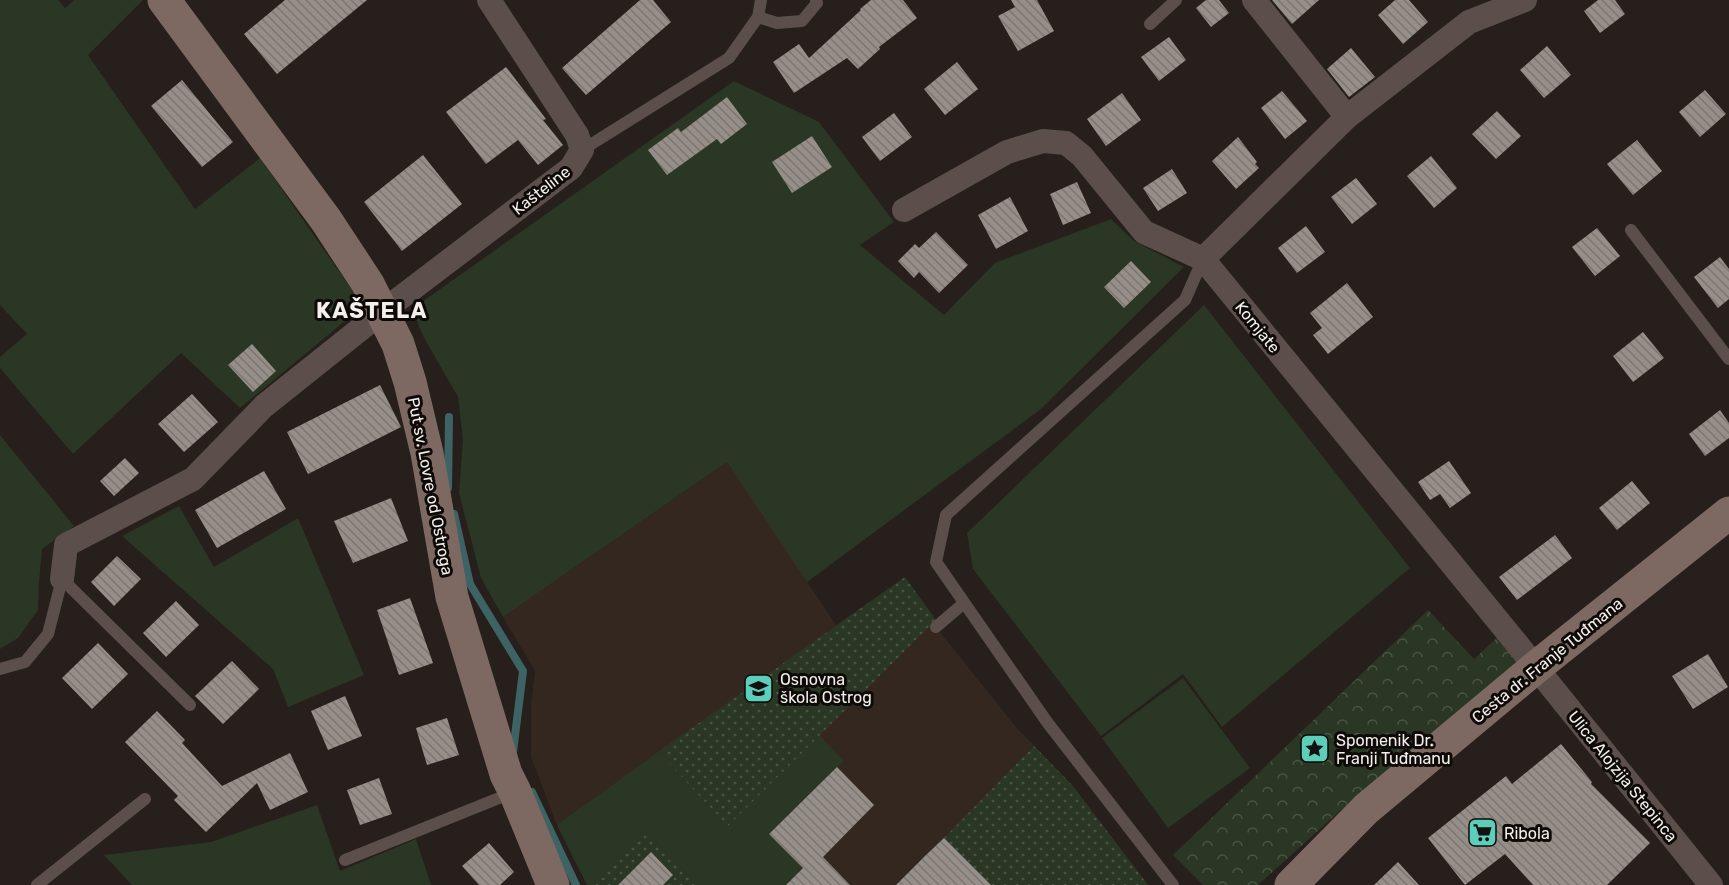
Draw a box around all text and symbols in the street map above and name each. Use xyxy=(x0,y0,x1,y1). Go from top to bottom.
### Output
street label: Kašteline xyxy=(509,162,574,219)
district label: KAŠTELA xyxy=(316,297,428,324)
street label: Komjate xyxy=(1231,298,1284,357)
street label: Put sv. Lovre od Ostroga xyxy=(404,396,457,577)
street label: Cesta dr. Franje Tuđmana xyxy=(1468,594,1626,727)
place label: Osnovna škola Ostrog xyxy=(780,670,872,707)
school or university icon: Osnovna škola Ostrog xyxy=(743,672,775,704)
street label: Ulica Alojzija Stepinca xyxy=(1564,707,1681,846)
place label: Spomenik Dr. Franji Tuđmanu xyxy=(1336,731,1451,768)
place icon: Spomenik Dr. Franji Tuđmanu xyxy=(1299,733,1331,765)
supermarket icon: Ribola xyxy=(1467,817,1499,849)
place label: Ribola xyxy=(1504,824,1550,843)

